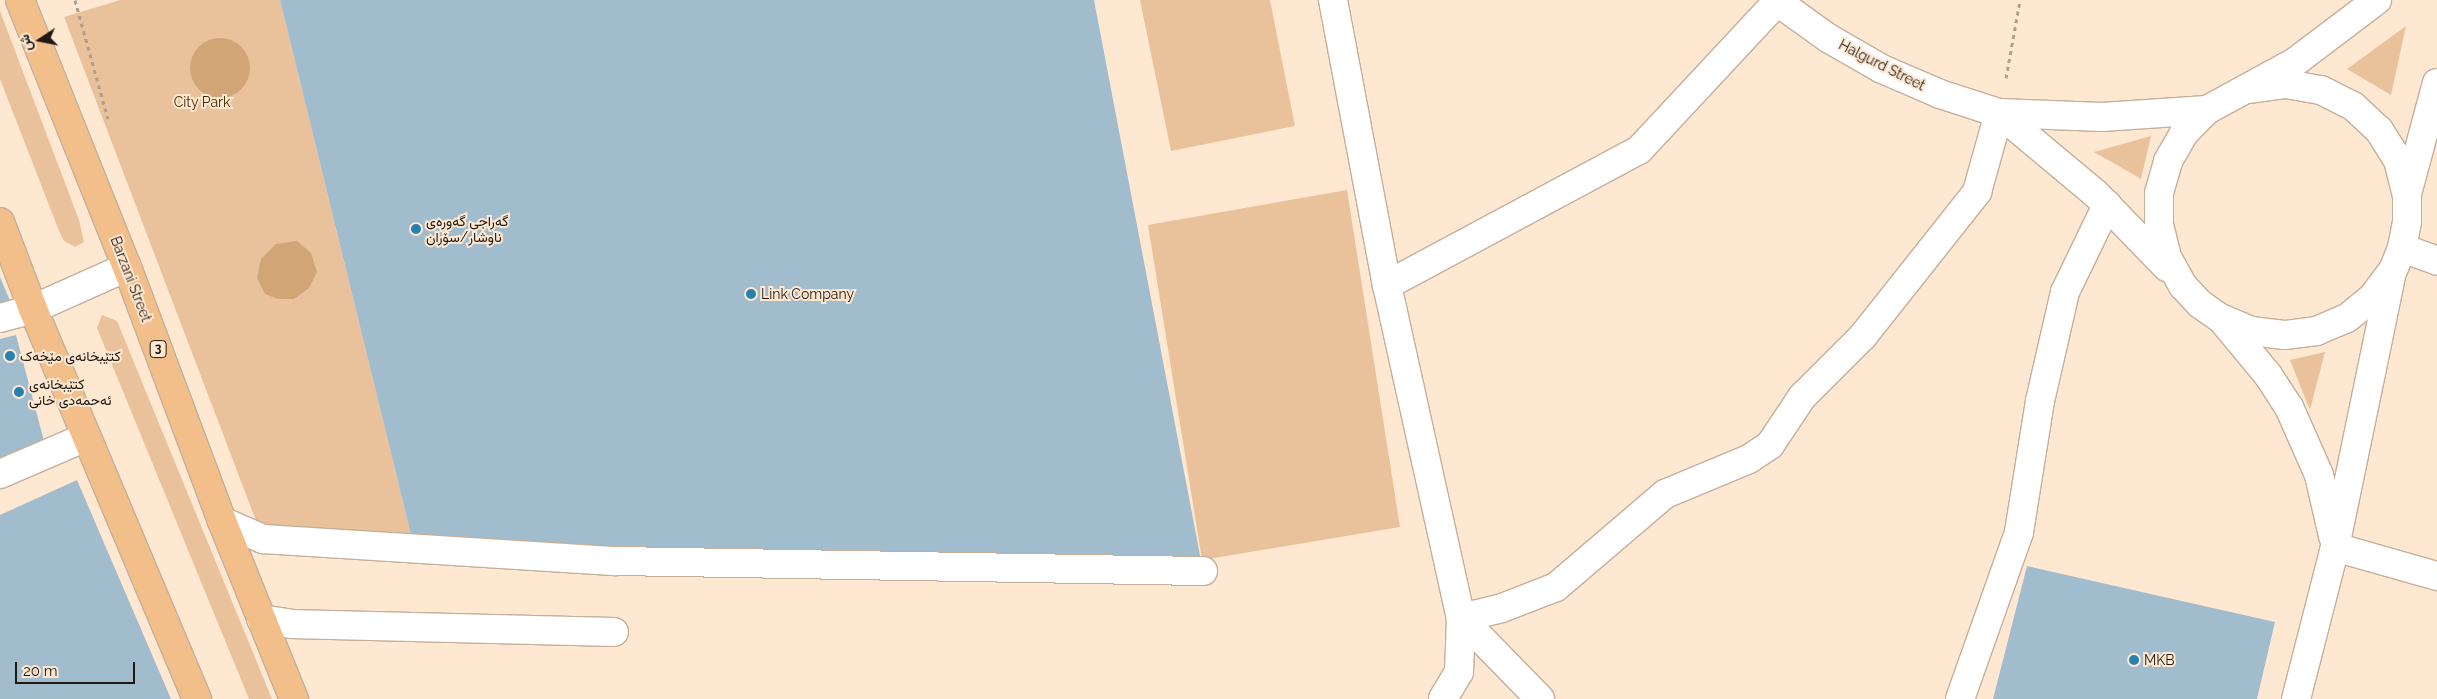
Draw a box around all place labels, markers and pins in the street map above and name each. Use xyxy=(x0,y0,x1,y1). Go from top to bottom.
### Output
place label: گەراجی گەورەی ناوشار/سۆران xyxy=(426,213,508,246)
marker: گەراجی گەورەی ناوشار/سۆران xyxy=(410,223,422,235)
place label: Link Company xyxy=(761,286,854,302)
marker: Link Company xyxy=(745,288,757,300)
place label: کتێبخانەی مێخەک xyxy=(20,348,121,364)
marker: کتێبخانەی مێخەک xyxy=(4,350,16,362)
place label: کتێبخانەی ئەحمەدی خانی xyxy=(29,376,111,408)
marker: کتێبخانەی ئەحمەدی خانی xyxy=(13,386,25,398)
place label: MKB xyxy=(2144,652,2175,668)
marker: MKB xyxy=(2128,654,2140,666)

